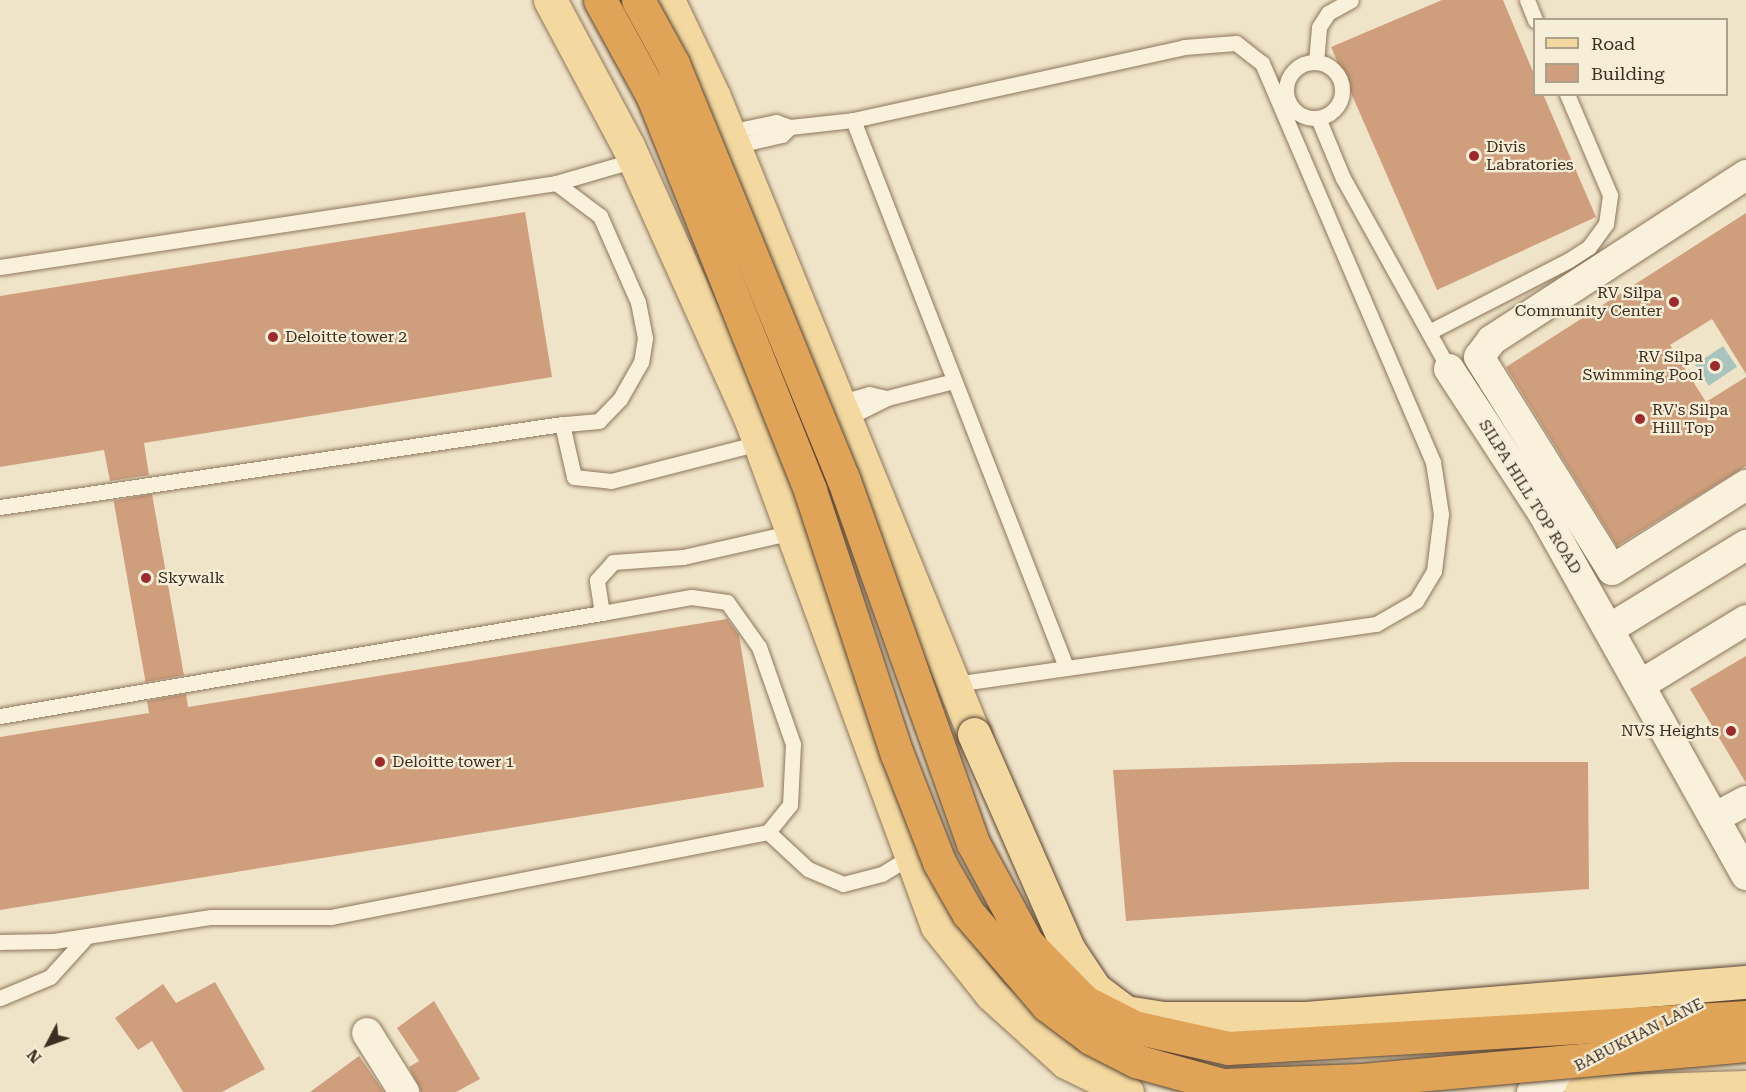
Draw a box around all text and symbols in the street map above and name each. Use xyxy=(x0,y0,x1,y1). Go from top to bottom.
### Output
legend xyxy=(1533,18,1728,96)
text: Road xyxy=(1591,33,1635,54)
text: Building xyxy=(1591,63,1665,84)
place label: Divis Labratories xyxy=(1486,137,1574,175)
marker: Divis Labratories xyxy=(1467,149,1481,163)
place label: RV Silpa Community Center xyxy=(1515,283,1662,321)
marker: RV Silpa Community Center xyxy=(1667,295,1681,309)
place label: Deloitte tower 2 xyxy=(285,327,407,347)
marker: Deloitte tower 2 xyxy=(266,330,280,344)
place label: RV Silpa Swimming Pool xyxy=(1582,347,1703,385)
marker: RV Silpa Swimming Pool xyxy=(1708,359,1722,373)
place label: RV's Silpa Hill Top xyxy=(1652,400,1728,438)
marker: RV's Silpa Hill Top xyxy=(1633,412,1647,426)
street label: SILPA HILL TOP ROAD xyxy=(1475,416,1585,578)
place label: Skywalk xyxy=(158,568,225,588)
marker: Skywalk xyxy=(139,571,153,585)
place label: NVS Heights xyxy=(1621,721,1719,741)
marker: NVS Heights xyxy=(1724,724,1738,738)
place label: Deloitte tower 1 xyxy=(392,752,514,772)
marker: Deloitte tower 1 xyxy=(373,755,387,769)
street label: BABUKHAN LANE xyxy=(1571,994,1707,1076)
north arrow xyxy=(18,1014,78,1074)
text: N xyxy=(23,1045,45,1067)

